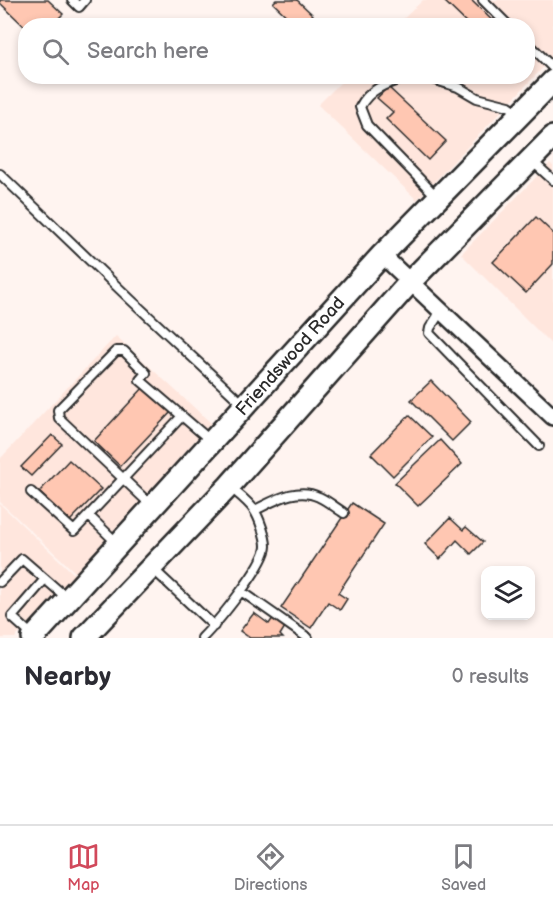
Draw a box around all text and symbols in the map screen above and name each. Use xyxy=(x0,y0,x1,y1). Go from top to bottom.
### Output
search box xyxy=(18,18,535,84)
icon: search xyxy=(39,35,72,68)
text: Search here xyxy=(87,38,209,65)
street label: Friendswood Road xyxy=(232,293,349,420)
map controls xyxy=(481,566,535,620)
button: layers xyxy=(481,566,535,620)
text: Nearby xyxy=(24,662,111,693)
text: 0 results xyxy=(452,665,529,689)
tab: Map xyxy=(67,840,100,895)
tab: Directions xyxy=(234,840,307,895)
tab: Saved xyxy=(441,840,486,895)

